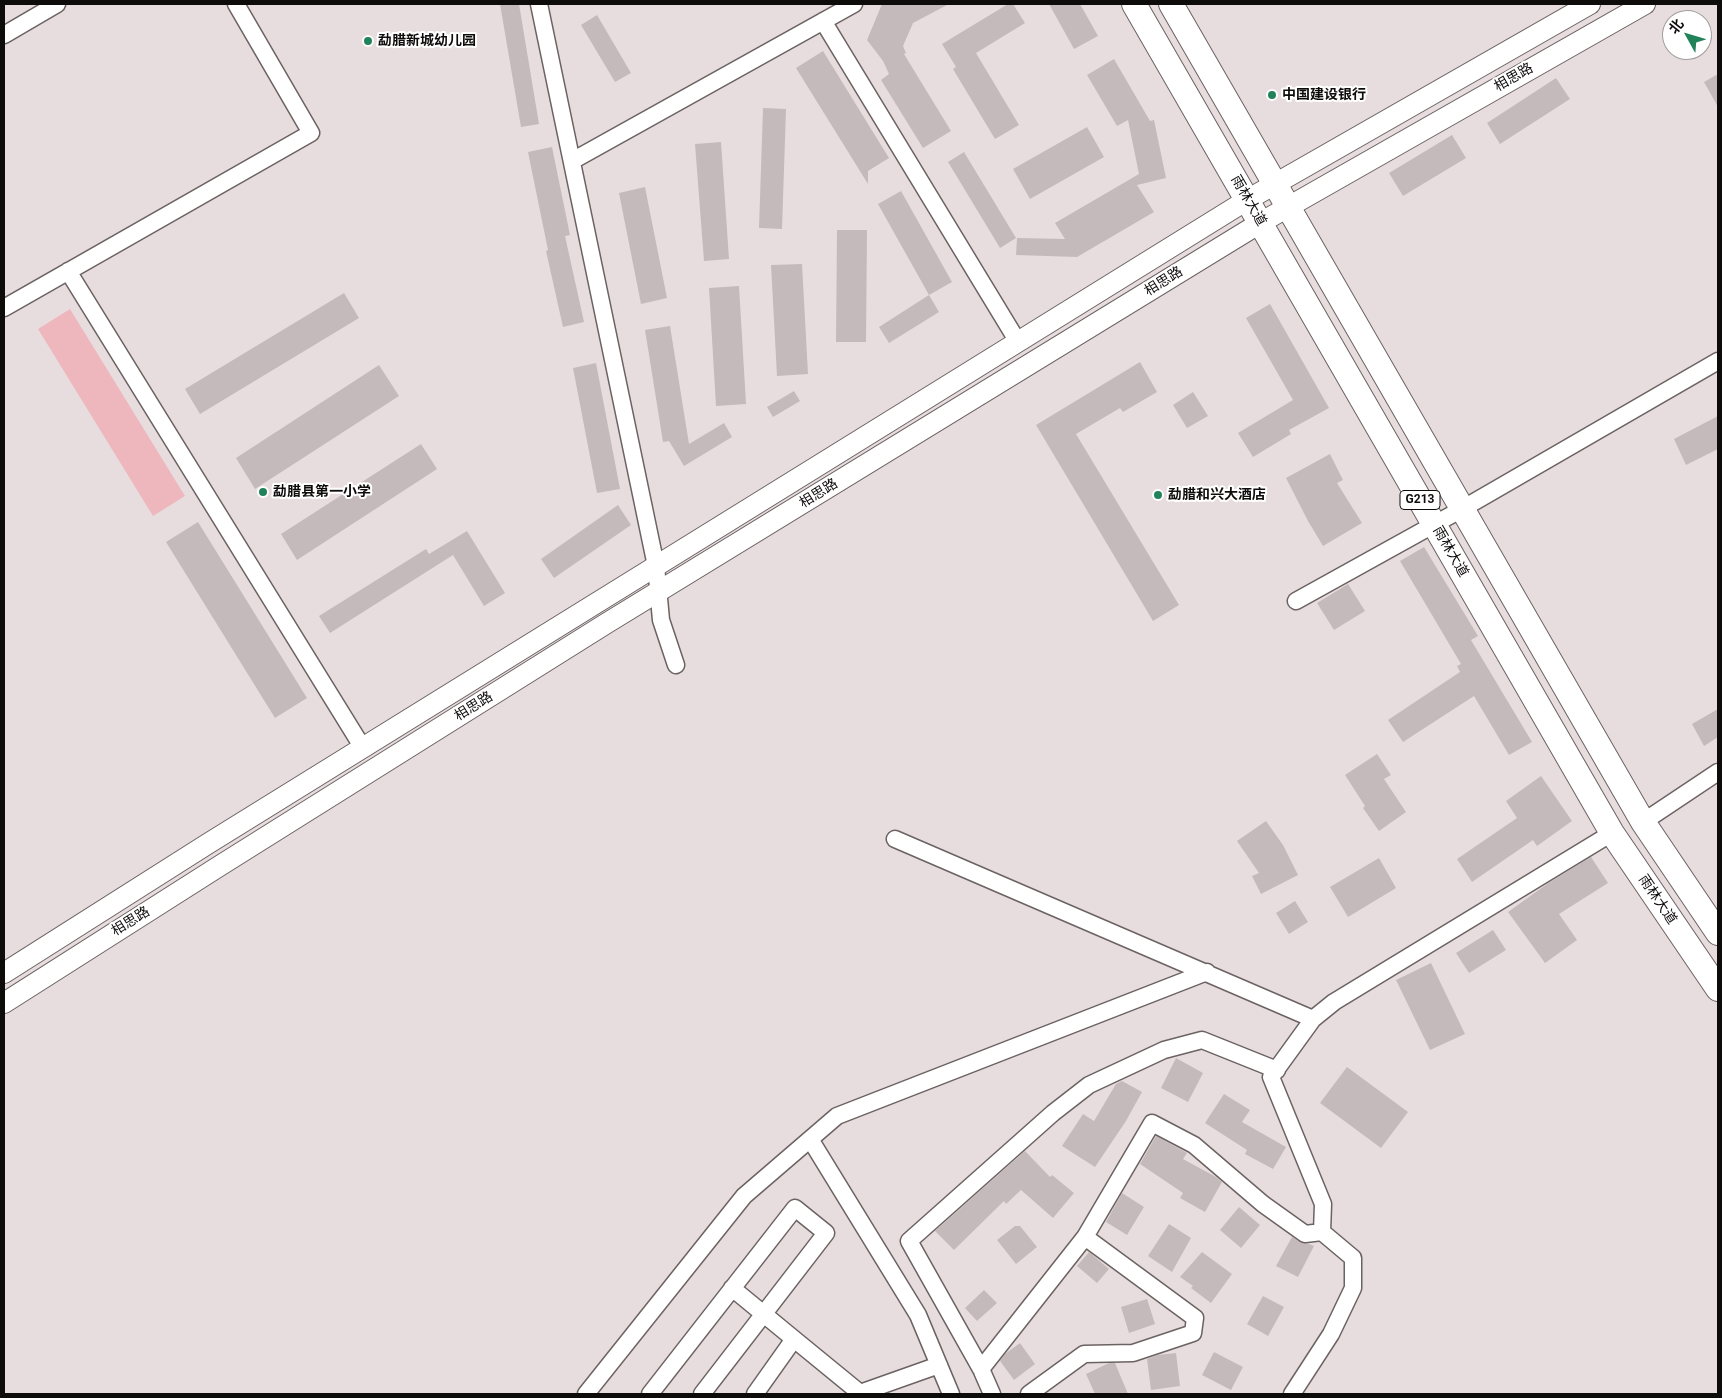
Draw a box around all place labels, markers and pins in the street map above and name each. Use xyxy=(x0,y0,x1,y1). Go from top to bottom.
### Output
place label: 勐腊新城幼儿园 xyxy=(378,33,476,49)
marker: 勐腊新城幼儿园 xyxy=(362,35,374,47)
place label: 中国建设银行 xyxy=(1282,87,1366,103)
marker: 中国建设银行 xyxy=(1266,89,1278,101)
place label: 勐腊县第一小学 xyxy=(273,484,371,500)
marker: 勐腊县第一小学 xyxy=(257,486,269,498)
place label: 勐腊和兴大酒店 xyxy=(1168,487,1266,503)
marker: 勐腊和兴大酒店 xyxy=(1152,489,1164,501)

